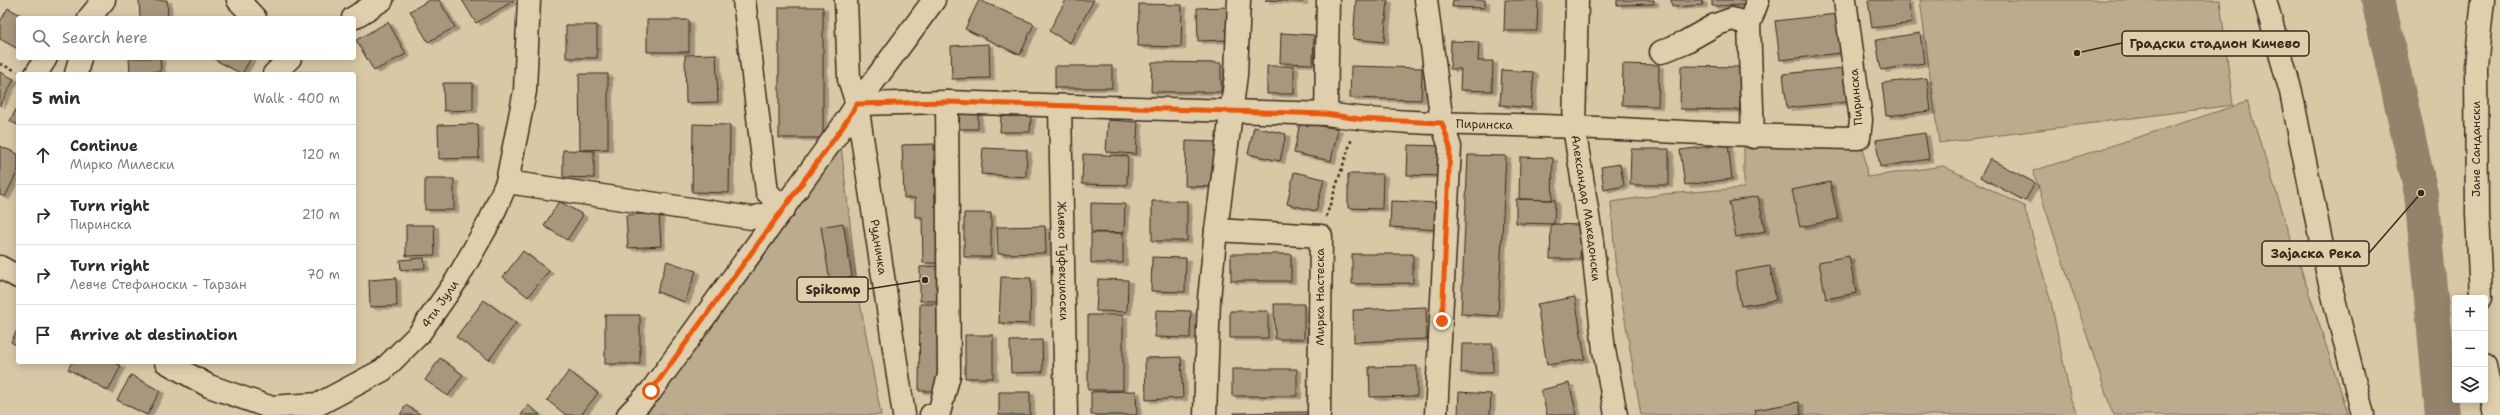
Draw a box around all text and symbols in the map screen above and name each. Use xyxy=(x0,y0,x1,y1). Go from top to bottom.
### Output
search box xyxy=(16,16,356,60)
icon: search xyxy=(30,27,52,49)
text: Search here xyxy=(62,28,148,48)
callout: Градски стадион Кичево xyxy=(2122,31,2309,56)
text: Градски стадион Кичево xyxy=(2129,35,2301,52)
street label: Пиринска xyxy=(1846,68,1866,126)
text: 5 min xyxy=(32,87,80,109)
text: Walk · 400 m xyxy=(253,90,340,107)
street label: Јане Сандански xyxy=(2468,101,2484,197)
street label: Пиринска xyxy=(1456,116,1513,133)
street label: Александар Македонски xyxy=(1567,134,1604,282)
text: Continue xyxy=(70,136,138,156)
icon: ahead xyxy=(32,144,54,166)
text: 120 m xyxy=(302,146,340,163)
text: Мирко Милески xyxy=(70,156,174,173)
text: Turn right xyxy=(70,196,150,216)
street label: Живко Туфекџиоски xyxy=(1054,201,1072,321)
icon: right xyxy=(32,204,54,226)
text: 210 m xyxy=(302,206,340,223)
text: Пиринска xyxy=(70,216,131,233)
street label: Рудничка xyxy=(867,218,891,276)
callout: Зајаска Река xyxy=(2262,241,2369,266)
text: Зајаска Река xyxy=(2271,245,2361,262)
street label: Мирка Настеска xyxy=(1312,248,1328,346)
text: Turn right xyxy=(70,256,150,276)
icon: right xyxy=(32,264,54,286)
text: 70 m xyxy=(306,266,340,283)
text: Левче Стефаноски - Тарзан xyxy=(70,276,247,293)
street label: 4ти Јули xyxy=(418,277,462,331)
callout: Spikomp xyxy=(797,277,868,302)
text: Spikomp xyxy=(805,281,861,298)
map controls xyxy=(2452,295,2488,403)
button: + xyxy=(2452,295,2488,331)
route end xyxy=(1433,312,1451,330)
icon: arrive xyxy=(32,324,54,346)
text: Arrive at destination xyxy=(70,325,238,345)
button: − xyxy=(2452,331,2488,367)
button: layers xyxy=(2452,367,2488,403)
route start xyxy=(642,382,660,400)

